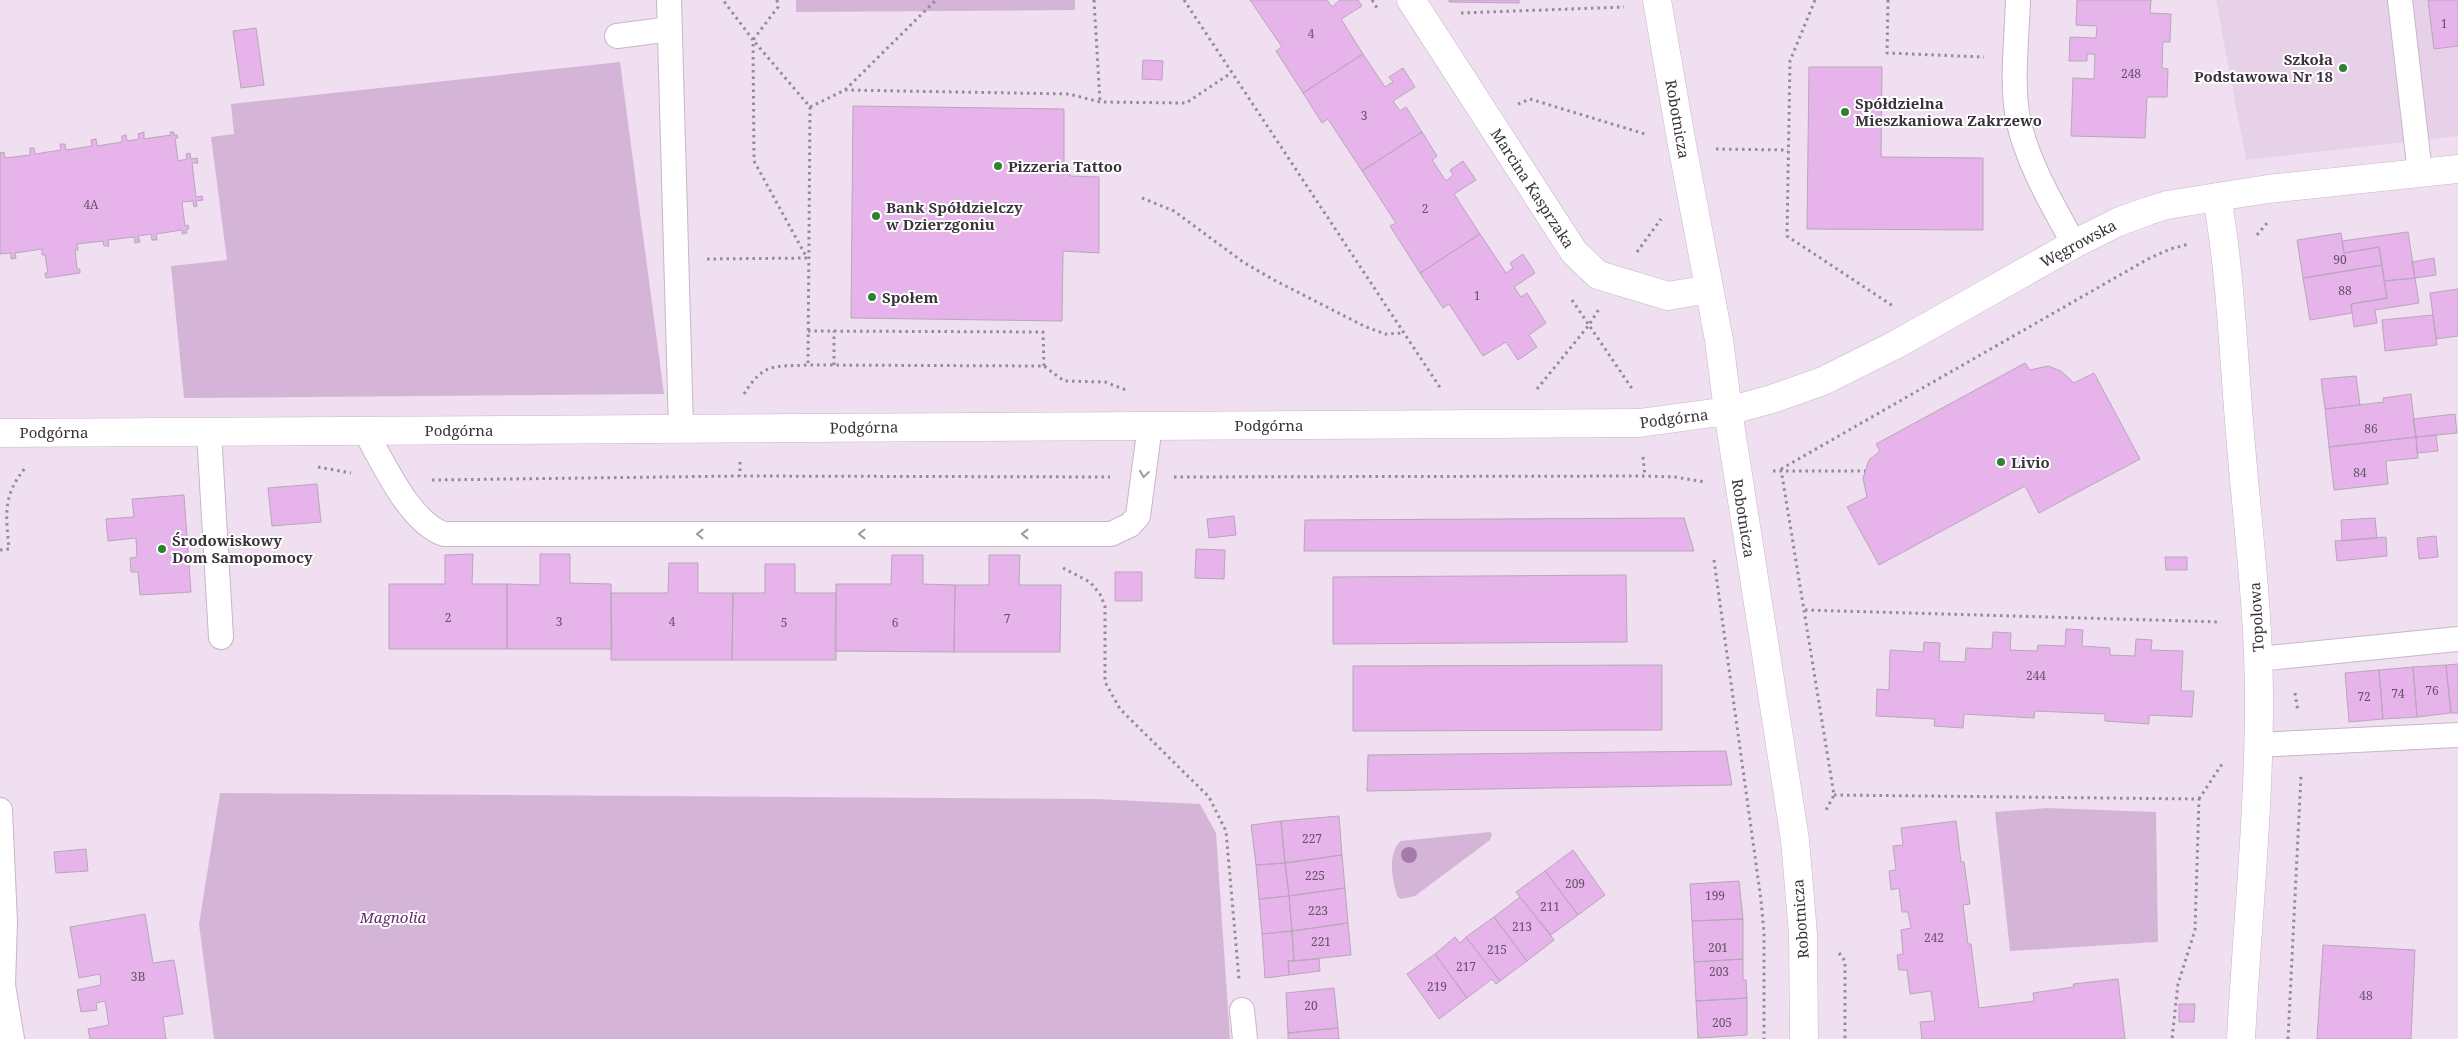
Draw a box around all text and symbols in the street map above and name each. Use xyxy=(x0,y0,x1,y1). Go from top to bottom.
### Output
house number: 1 xyxy=(2441,15,2447,32)
house number: 4 xyxy=(1308,25,1315,42)
place label: Szkoła Podstawowa Nr 18 xyxy=(2194,49,2333,86)
marker: Szkoła Podstawowa Nr 18 xyxy=(2337,62,2349,74)
house number: 248 xyxy=(2121,65,2141,82)
street label: Robotnicza xyxy=(1661,78,1695,160)
place label: Spółdzielna Mieszkaniowa Zakrzewo xyxy=(1855,93,2042,130)
marker: Spółdzielna Mieszkaniowa Zakrzewo xyxy=(1839,106,1851,118)
house number: 3 xyxy=(1361,107,1368,124)
street label: Marcina Kasprzaka xyxy=(1487,124,1579,252)
place label: Pizzeria Tattoo xyxy=(1008,156,1122,176)
marker: Pizzeria Tattoo xyxy=(992,160,1004,172)
house number: 4A xyxy=(83,196,99,213)
place label: Bank Spółdzielczy w Dzierzgoniu xyxy=(885,197,1023,234)
house number: 2 xyxy=(1422,200,1428,217)
marker: Bank Spółdzielczy w Dzierzgoniu xyxy=(870,210,882,222)
street label: Węgrowska xyxy=(2036,215,2120,271)
house number: 90 xyxy=(2333,251,2347,268)
house number: 88 xyxy=(2338,282,2352,299)
place label: Społem xyxy=(882,287,938,307)
house number: 1 xyxy=(1474,287,1480,304)
marker: Społem xyxy=(866,291,878,303)
street label: Podgórna xyxy=(1639,404,1709,432)
street label: Podgórna xyxy=(1235,415,1303,435)
street label: Podgórna xyxy=(829,416,899,438)
street label: Podgórna xyxy=(425,420,493,440)
house number: 86 xyxy=(2364,420,2378,437)
street label: Podgórna xyxy=(20,422,88,442)
place label: Livio xyxy=(2011,452,2050,472)
marker: Livio xyxy=(1995,456,2007,468)
house number: 84 xyxy=(2353,464,2367,481)
one-way arrow xyxy=(1140,469,1150,478)
street label: Robotnicza xyxy=(1728,477,1760,559)
one-way arrow xyxy=(696,529,704,539)
one-way arrow xyxy=(858,529,866,539)
one-way arrow xyxy=(1021,529,1028,539)
place label: Środowiskowy Dom Samopomocy xyxy=(172,530,313,567)
marker: Środowiskowy Dom Samopomocy xyxy=(156,543,168,555)
street label: Topolowa xyxy=(2244,582,2268,652)
house number: 2 xyxy=(445,609,451,626)
house number: 7 xyxy=(1004,610,1011,627)
house number: 3 xyxy=(556,613,563,630)
house number: 4 xyxy=(669,613,676,630)
house number: 5 xyxy=(781,614,787,631)
house number: 6 xyxy=(892,614,899,631)
house number: 244 xyxy=(2026,667,2046,684)
house number: 76 xyxy=(2425,682,2439,699)
house number: 74 xyxy=(2391,685,2405,702)
house number: 72 xyxy=(2357,688,2371,705)
house number: 227 xyxy=(1302,830,1322,847)
house number: 225 xyxy=(1305,867,1325,884)
house number: 209 xyxy=(1565,875,1585,892)
street label: Robotnicza xyxy=(1787,879,1813,959)
house number: 199 xyxy=(1705,887,1725,904)
house number: 211 xyxy=(1540,898,1560,915)
house number: 223 xyxy=(1308,902,1328,919)
park label: Magnolia xyxy=(359,907,427,927)
house number: 213 xyxy=(1512,918,1532,935)
house number: 242 xyxy=(1924,929,1944,946)
house number: 221 xyxy=(1311,933,1331,950)
house number: 201 xyxy=(1708,939,1728,956)
house number: 215 xyxy=(1487,941,1507,958)
house number: 217 xyxy=(1456,958,1476,975)
house number: 203 xyxy=(1709,963,1729,980)
house number: 3B xyxy=(131,968,145,985)
house number: 219 xyxy=(1427,978,1447,995)
house number: 48 xyxy=(2359,987,2373,1004)
house number: 20 xyxy=(1304,997,1318,1014)
house number: 205 xyxy=(1712,1014,1732,1031)

